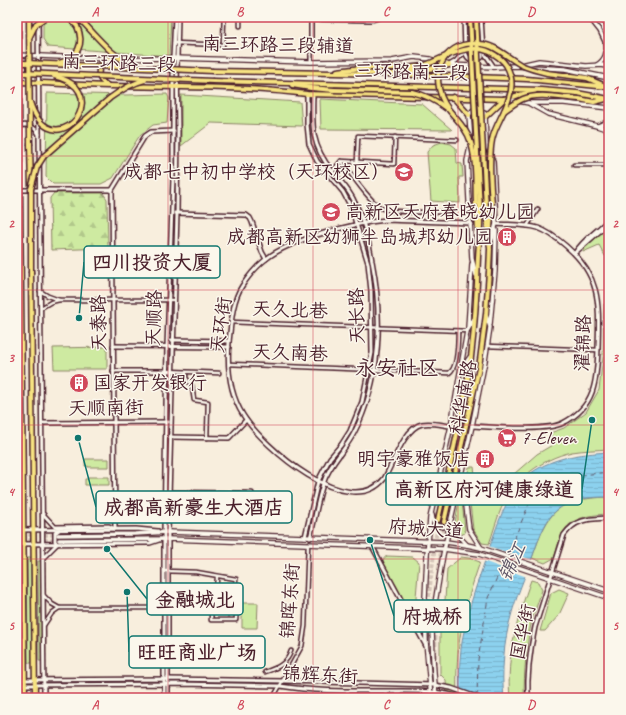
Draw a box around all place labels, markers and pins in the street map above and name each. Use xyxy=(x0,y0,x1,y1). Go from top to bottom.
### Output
place label: 成都七中初中学校（天环校区） xyxy=(124,160,390,184)
school or university icon: 成都七中初中学校（天环校区） xyxy=(393,161,415,183)
place label: 高新区天府春晓幼儿园 xyxy=(345,200,535,224)
school or university icon: 高新区天府春晓幼儿园 xyxy=(320,201,342,223)
place label: 成都高新区幼狮半岛城邦幼儿园 xyxy=(227,225,493,249)
building icon: 成都高新区幼狮半岛城邦幼儿园 xyxy=(496,226,518,248)
callout: 四川投资大厦 xyxy=(84,246,220,278)
place label: 国家开发银行 xyxy=(93,371,207,395)
building icon: 国家开发银行 xyxy=(68,372,90,394)
place label: 7-Eleven xyxy=(521,426,578,450)
supermarket icon: 7-Eleven xyxy=(496,427,518,449)
place label: 明宇豪雅饭店 xyxy=(357,447,471,471)
building icon: 明宇豪雅饭店 xyxy=(474,448,496,470)
callout: 高新区府河健康绿道 xyxy=(386,473,582,505)
callout: 成都高新豪生大酒店 xyxy=(96,491,292,523)
callout: 金融城北 xyxy=(147,583,243,615)
callout: 府城桥 xyxy=(394,600,470,632)
callout: 旺旺商业广场 xyxy=(129,636,265,668)

